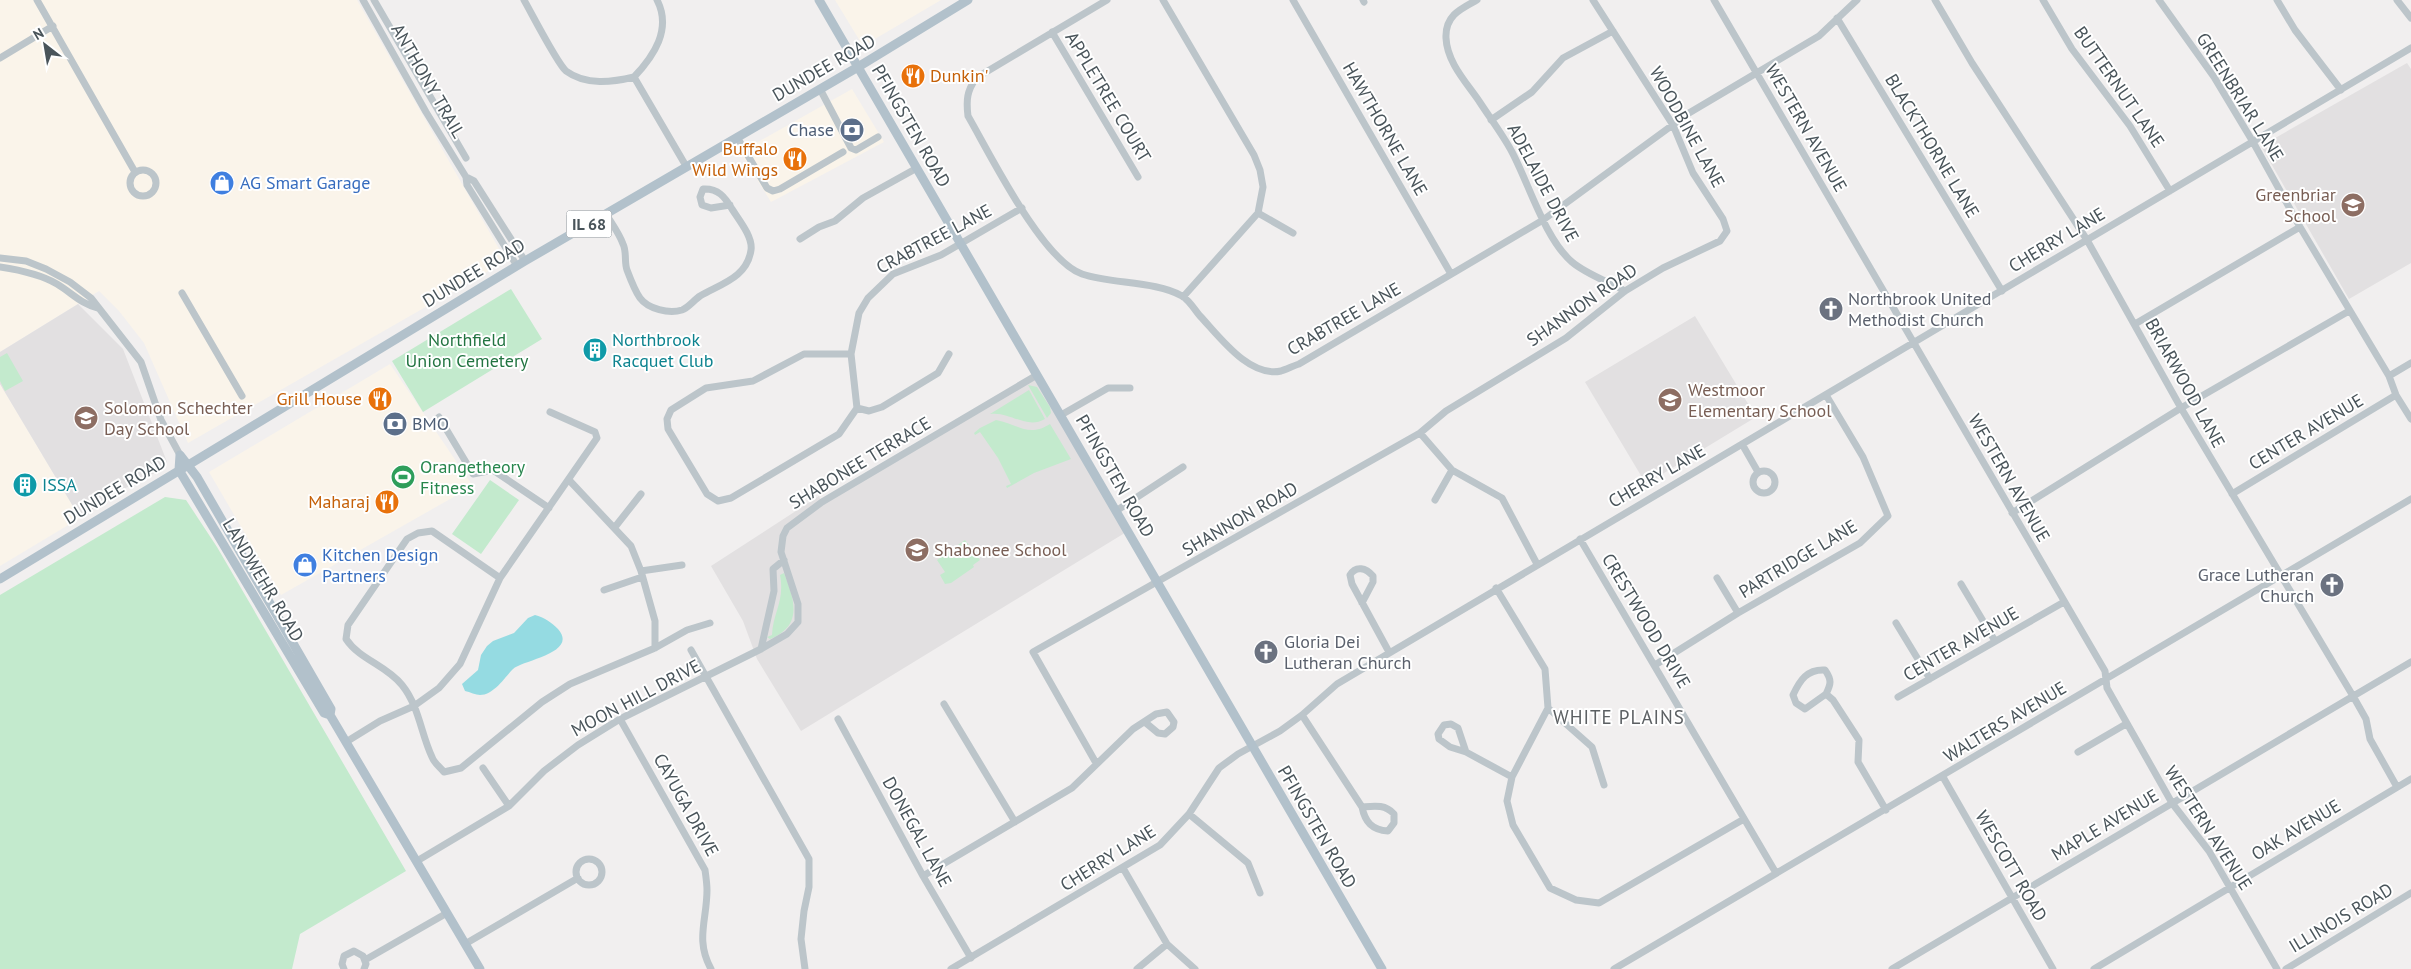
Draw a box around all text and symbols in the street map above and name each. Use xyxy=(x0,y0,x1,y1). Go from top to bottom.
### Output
street label: ANTHONY TRAIL xyxy=(386,19,470,142)
north arrow xyxy=(20,20,70,70)
street label: BUTTERNUT LANE xyxy=(2069,22,2170,152)
text: N xyxy=(30,24,47,44)
street label: APPLETREE COURT xyxy=(1060,27,1156,166)
street label: GREENBRIAR LANE xyxy=(2192,28,2289,165)
street label: DUNDEE ROAD xyxy=(768,29,880,106)
street label: HAWTHORNE LANE xyxy=(1338,58,1433,200)
street label: PFINGSTEN ROAD xyxy=(867,60,956,191)
street label: WESTERN AVENUE xyxy=(1760,60,1852,196)
street label: WOODBINE LANE xyxy=(1645,62,1730,191)
restaurant icon: Dunkin' xyxy=(900,63,926,89)
place label: Dunkin' xyxy=(930,64,989,87)
street label: BLACKTHORNE LANE xyxy=(1880,70,1985,222)
bank icon: Chase xyxy=(839,117,865,143)
place label: Chase xyxy=(788,118,834,141)
street label: ADELAIDE DRIVE xyxy=(1503,120,1584,246)
place label: Buffalo Wild Wings xyxy=(692,137,778,181)
restaurant icon: Buffalo Wild Wings xyxy=(782,146,808,172)
shop icon: AG Smart Garage xyxy=(209,170,235,196)
place label: AG Smart Garage xyxy=(240,171,370,194)
place label: Greenbriar School xyxy=(2255,183,2337,227)
school or university icon: Greenbriar School xyxy=(2340,192,2366,218)
street label: CRABTREE LANE xyxy=(872,198,995,279)
street label: CHERRY LANE xyxy=(2004,202,2109,277)
road number: IL 68 xyxy=(566,210,612,238)
street label: DUNDEE ROAD xyxy=(418,233,529,312)
street label: SHANNON ROAD xyxy=(1522,258,1641,351)
street label: CRABTREE LANE xyxy=(1283,277,1405,360)
place label: Northbrook United Methodist Church xyxy=(1848,287,1992,331)
church icon: Northbrook United Methodist Church xyxy=(1818,296,1844,322)
street label: BRIARWOOD LANE xyxy=(2140,314,2231,451)
park label: Northfield Union Cemetery xyxy=(406,328,529,372)
place label: Northbrook Racquet Club xyxy=(612,328,714,372)
building icon: Northbrook Racquet Club xyxy=(582,337,608,363)
place label: Westmoor Elementary School xyxy=(1688,378,1832,422)
restaurant icon: Grill House xyxy=(367,386,393,412)
place label: Grill House xyxy=(277,387,362,410)
school or university icon: Westmoor Elementary School xyxy=(1657,387,1683,413)
street label: CENTER AVENUE xyxy=(2244,388,2367,475)
place label: Solomon Schechter Day School xyxy=(104,396,253,440)
school or university icon: Solomon Schechter Day School xyxy=(73,405,99,431)
street label: PFINGSTEN ROAD xyxy=(1071,410,1160,541)
street label: WESTERN AVENUE xyxy=(1963,410,2055,546)
bank icon: BMO xyxy=(382,411,408,437)
street label: SHABONEE TERRACE xyxy=(785,411,935,514)
place label: BMO xyxy=(412,412,449,435)
street label: CHERRY LANE xyxy=(1604,438,1709,513)
street label: DUNDEE ROAD xyxy=(59,450,170,529)
place label: Orangetheory Fitness xyxy=(420,455,526,499)
sports icon: Orangetheory Fitness xyxy=(390,464,416,490)
building icon: ISSA xyxy=(12,472,38,498)
place label: ISSA xyxy=(42,473,77,496)
street label: SHANNON ROAD xyxy=(1178,476,1302,561)
restaurant icon: Maharaj xyxy=(374,489,400,515)
place label: Maharaj xyxy=(308,490,370,513)
street label: LANDWEHR ROAD xyxy=(218,514,309,646)
street label: PARTRIDGE LANE xyxy=(1734,514,1861,603)
school or university icon: Shabonee School xyxy=(904,537,930,563)
place label: Shabonee School xyxy=(934,538,1067,561)
place label: Kitchen Design Partners xyxy=(322,543,438,587)
street label: CRESTWOOD DRIVE xyxy=(1597,549,1696,692)
shop icon: Kitchen Design Partners xyxy=(292,552,318,578)
place label: Grace Lutheran Church xyxy=(2198,563,2314,607)
church icon: Grace Lutheran Church xyxy=(2319,572,2345,598)
street label: CENTER AVENUE xyxy=(1899,601,2023,686)
place label: Gloria Dei Lutheran Church xyxy=(1284,630,1411,674)
church icon: Gloria Dei Lutheran Church xyxy=(1253,639,1279,665)
street label: MOON HILL DRIVE xyxy=(567,654,704,741)
street label: WALTERS AVENUE xyxy=(1939,676,2070,767)
district label: WHITE PLAINS xyxy=(1553,705,1685,729)
street label: CAYUGA DRIVE xyxy=(649,749,724,860)
street label: PFINGSTEN ROAD xyxy=(1273,761,1362,892)
street label: WESTERN AVENUE xyxy=(2160,761,2257,894)
street label: DONEGAL LANE xyxy=(878,773,957,891)
street label: MAPLE AVENUE xyxy=(2047,784,2163,866)
street label: OAK AVENUE xyxy=(2247,794,2345,865)
street label: WESCOTT ROAD xyxy=(1971,806,2052,925)
street label: CHERRY LANE xyxy=(1056,819,1160,896)
street label: ILLINOIS ROAD xyxy=(2285,878,2397,958)

